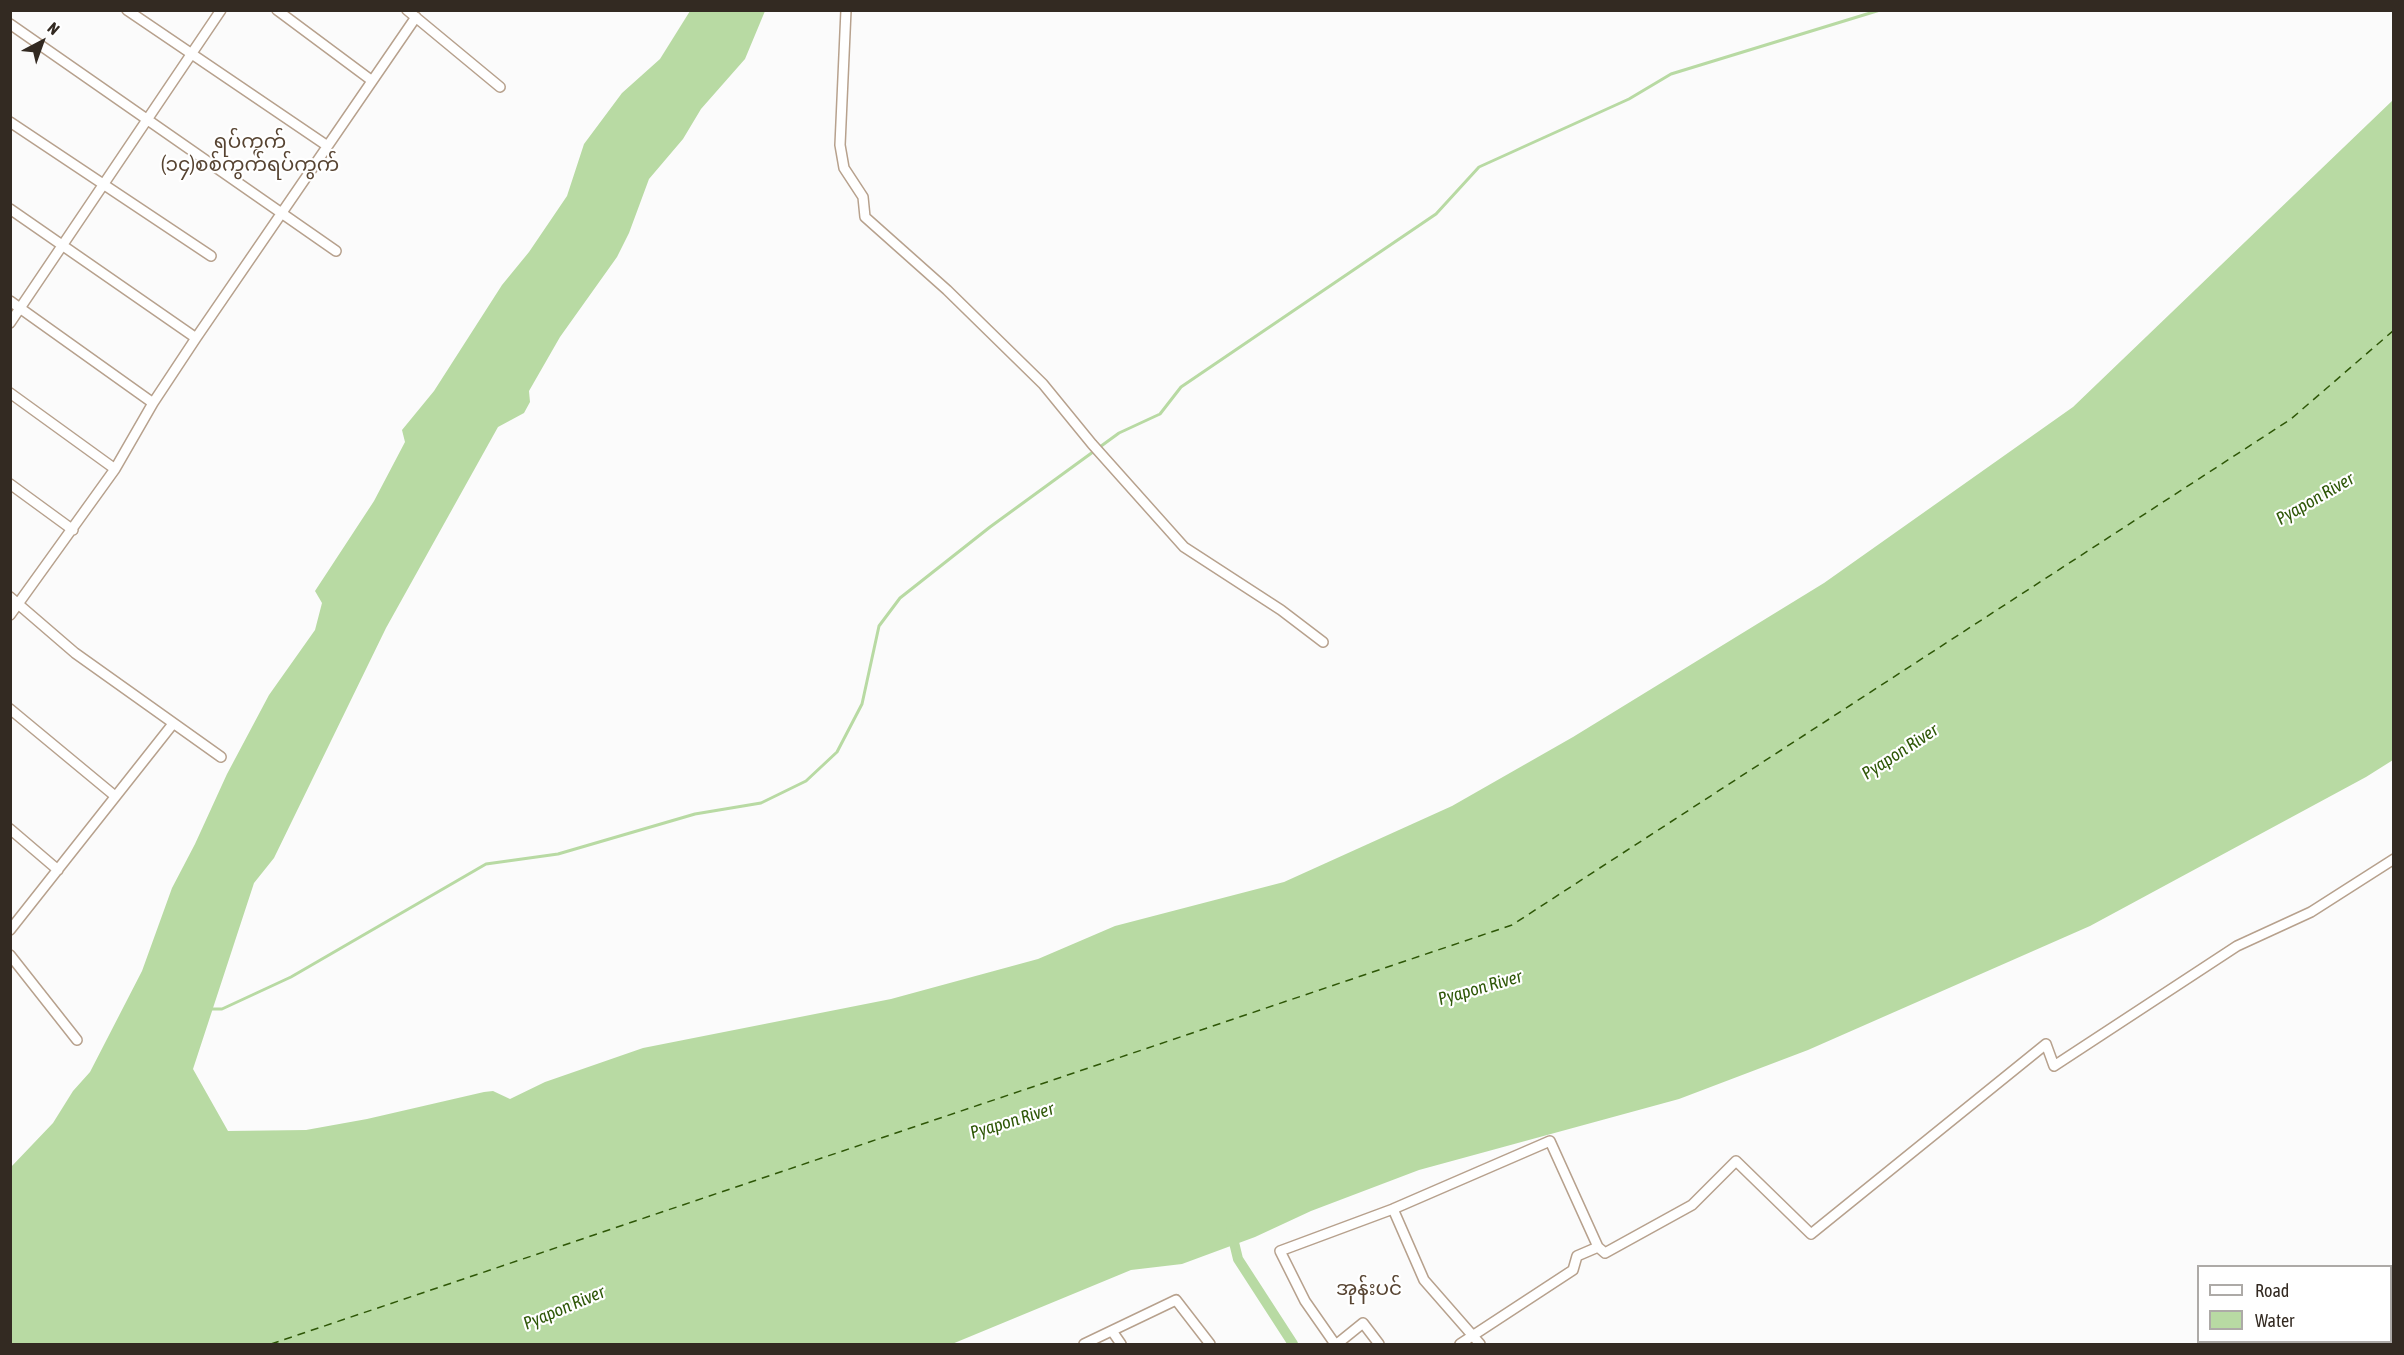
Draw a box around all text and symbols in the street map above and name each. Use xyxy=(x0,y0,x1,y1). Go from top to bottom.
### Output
north arrow xyxy=(12,12,72,72)
text: N xyxy=(44,19,63,38)
district label: ရပ်ကွက် (၁၄)စစ်ကွက်ရပ်ကွက် xyxy=(161,130,339,177)
water label: Pyapon River xyxy=(2272,468,2358,530)
water label: Pyapon River xyxy=(1858,719,1942,785)
water label: Pyapon River xyxy=(1435,966,1525,1010)
water label: Pyapon River xyxy=(967,1098,1057,1144)
legend xyxy=(2197,1265,2392,1343)
district label: အုန်းပင် xyxy=(1336,1277,1402,1301)
text: Road xyxy=(2255,1280,2289,1301)
water label: Pyapon River xyxy=(520,1281,608,1335)
text: Water xyxy=(2255,1310,2294,1331)

